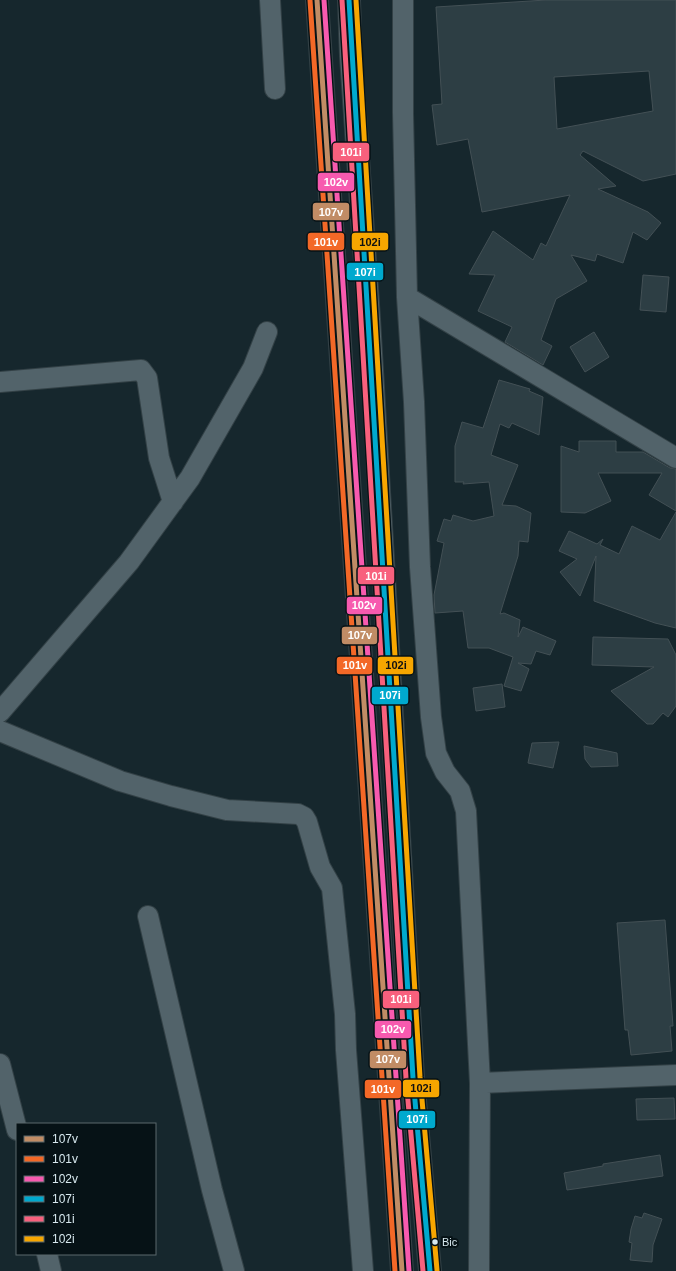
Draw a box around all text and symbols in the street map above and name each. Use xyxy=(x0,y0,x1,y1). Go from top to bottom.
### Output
line badge: 101i xyxy=(332,142,370,162)
text: 101i xyxy=(340,146,362,158)
line badge: 102v xyxy=(317,172,355,192)
text: 102v xyxy=(324,176,349,188)
line badge: 107v xyxy=(312,202,350,221)
text: 107v xyxy=(319,206,344,218)
line badge: 101v xyxy=(307,232,345,251)
line badge: 102i xyxy=(351,232,389,251)
text: 101v xyxy=(314,236,339,248)
text: 102i xyxy=(359,236,381,248)
line badge: 107i xyxy=(346,262,384,281)
text: 107i xyxy=(354,266,376,278)
line badge: 101i xyxy=(357,566,395,585)
text: 101i xyxy=(365,570,387,582)
line badge: 102v xyxy=(346,596,383,615)
text: 102v xyxy=(352,599,377,611)
line badge: 107v xyxy=(341,626,378,645)
text: 107v xyxy=(348,629,373,641)
line badge: 101v xyxy=(336,656,373,675)
line badge: 102i xyxy=(377,656,414,675)
text: 101v xyxy=(343,659,368,671)
text: 102i xyxy=(385,659,407,671)
line badge: 107i xyxy=(371,686,409,705)
text: 107i xyxy=(379,689,401,701)
line badge: 101i xyxy=(382,990,420,1009)
text: 101i xyxy=(390,993,412,1005)
line badge: 102v xyxy=(374,1020,412,1039)
text: 102v xyxy=(381,1023,406,1035)
line badge: 107v xyxy=(369,1050,407,1069)
text: 107v xyxy=(376,1053,401,1065)
line badge: 101v xyxy=(364,1079,402,1099)
line badge: 102i xyxy=(402,1079,440,1098)
text: 102i xyxy=(410,1082,432,1094)
text: 101v xyxy=(371,1083,396,1095)
line badge: 107i xyxy=(398,1110,436,1129)
text: 107i xyxy=(406,1113,428,1125)
legend xyxy=(16,1123,156,1255)
text: 107v xyxy=(52,1132,78,1146)
text: 101v xyxy=(52,1152,78,1166)
text: 102v xyxy=(52,1172,78,1186)
text: 107i xyxy=(52,1192,75,1206)
text: 101i xyxy=(52,1212,75,1226)
text: 102i xyxy=(52,1232,75,1246)
place label: Bic xyxy=(442,1236,458,1248)
marker: Bic xyxy=(430,1237,440,1247)

